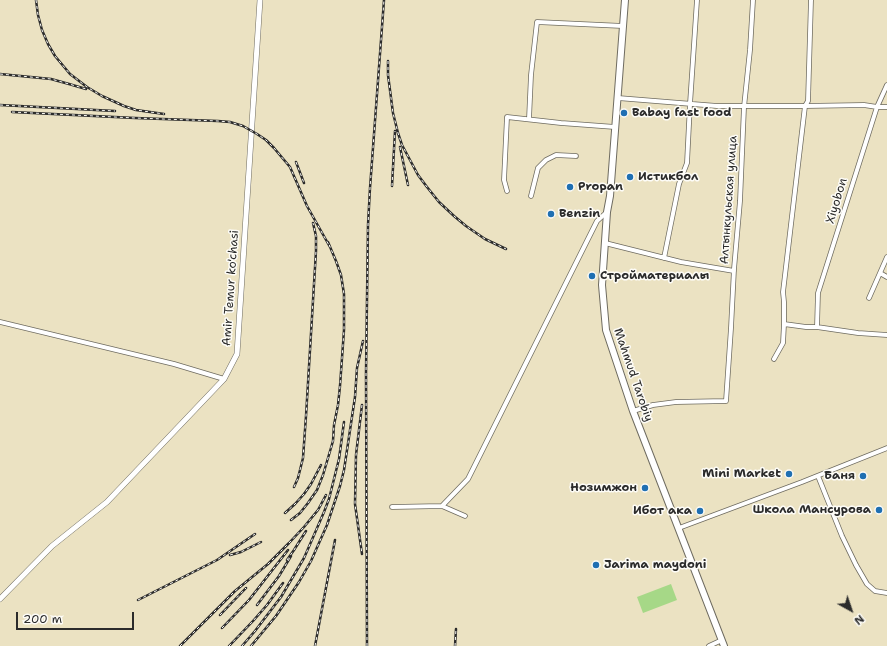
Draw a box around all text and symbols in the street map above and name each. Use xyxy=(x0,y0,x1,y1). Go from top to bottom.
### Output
place label: Babay fast food xyxy=(632,106,732,120)
marker: Babay fast food xyxy=(619,108,629,118)
street label: Алтынкульская улица xyxy=(717,135,741,265)
place label: Истикбол xyxy=(638,170,698,184)
marker: Истикбол xyxy=(625,172,635,182)
street label: Xiyobon xyxy=(823,177,851,225)
place label: Propan xyxy=(578,180,623,194)
marker: Propan xyxy=(565,182,575,192)
place label: Benzin xyxy=(559,207,600,221)
marker: Benzin xyxy=(546,209,556,219)
street label: Amir Temur ko'chasi xyxy=(220,230,242,346)
place label: Стройматериалы xyxy=(600,269,709,283)
marker: Стройматериалы xyxy=(587,271,597,281)
street label: Mahmud Tarobiy xyxy=(610,326,656,424)
place label: Mini Market xyxy=(702,467,781,481)
marker: Mini Market xyxy=(784,469,794,479)
place label: Баня xyxy=(824,469,855,483)
marker: Баня xyxy=(858,471,868,481)
place label: Нозимжон xyxy=(570,481,637,495)
marker: Нозимжон xyxy=(640,483,650,493)
place label: Школа Мансурова xyxy=(753,503,871,517)
place label: Ибот ака xyxy=(633,504,692,518)
marker: Школа Мансурова xyxy=(874,505,884,515)
marker: Ибот ака xyxy=(695,506,705,516)
place label: Jarima maydoni xyxy=(604,558,706,572)
marker: Jarima maydoni xyxy=(591,560,601,570)
north arrow xyxy=(831,590,871,630)
scale bar xyxy=(18,604,136,630)
text: 200 m xyxy=(23,611,62,627)
text: N xyxy=(851,611,867,628)

